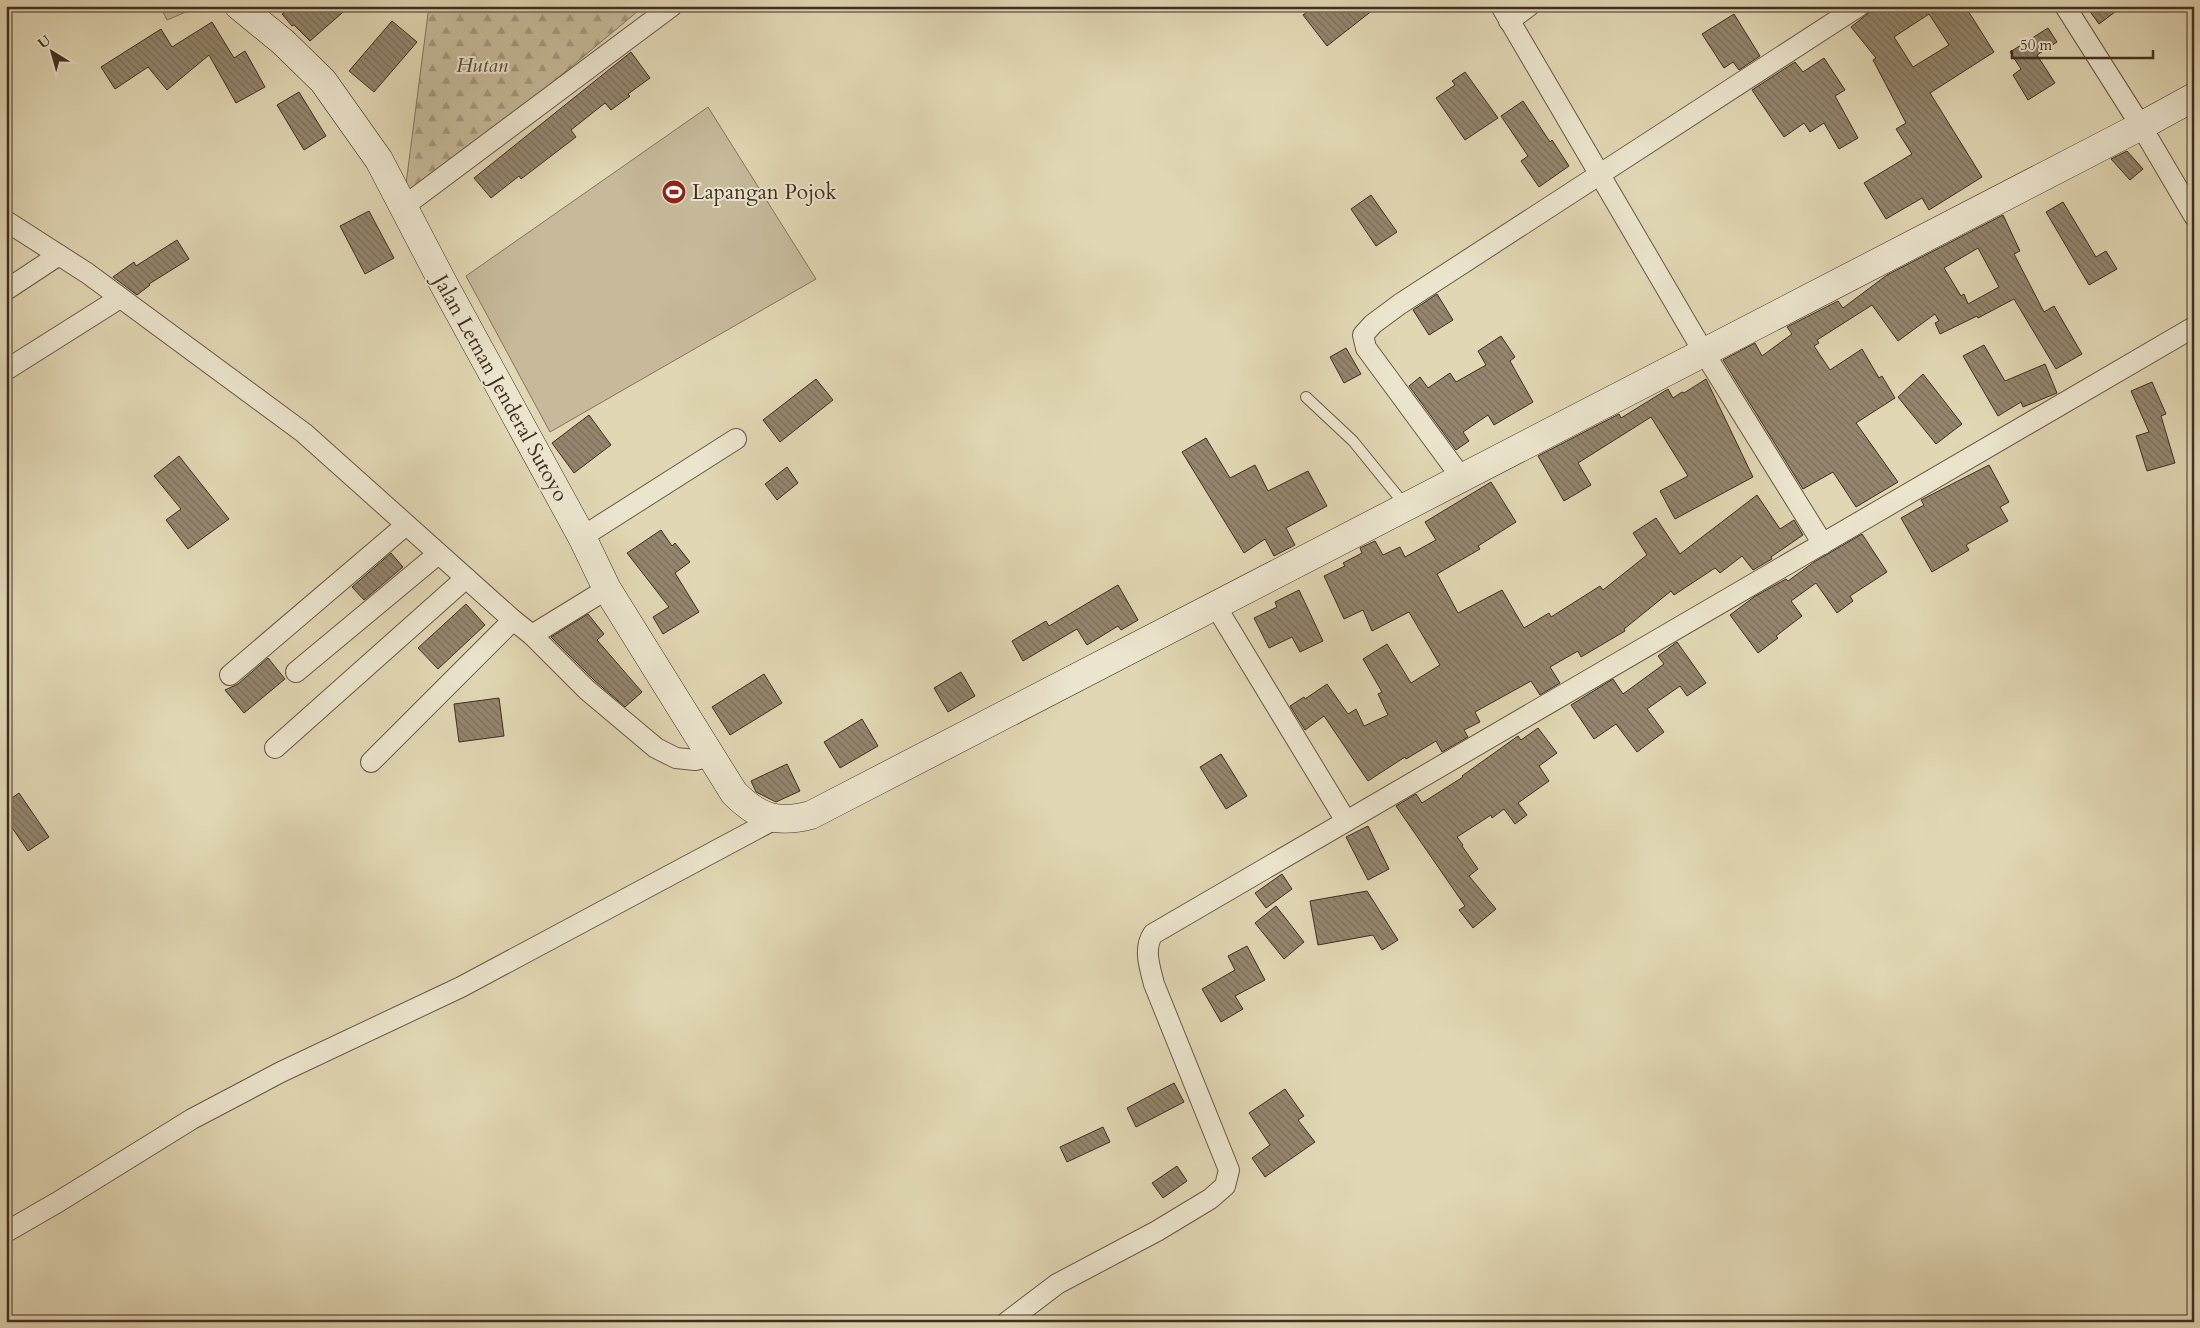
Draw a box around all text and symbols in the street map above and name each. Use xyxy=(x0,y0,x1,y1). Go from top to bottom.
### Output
north arrow xyxy=(28,28,78,78)
scale bar xyxy=(2012,28,2154,60)
text: U xyxy=(34,31,55,53)
text: 50 m xyxy=(2020,35,2052,55)
park label: Hutan xyxy=(456,51,509,80)
place label: Lapangan Pojok xyxy=(692,178,837,207)
sports icon: Lapangan Pojok xyxy=(661,179,687,205)
street label: Jalan Letnan Jenderal Sutoyo xyxy=(425,267,575,507)

